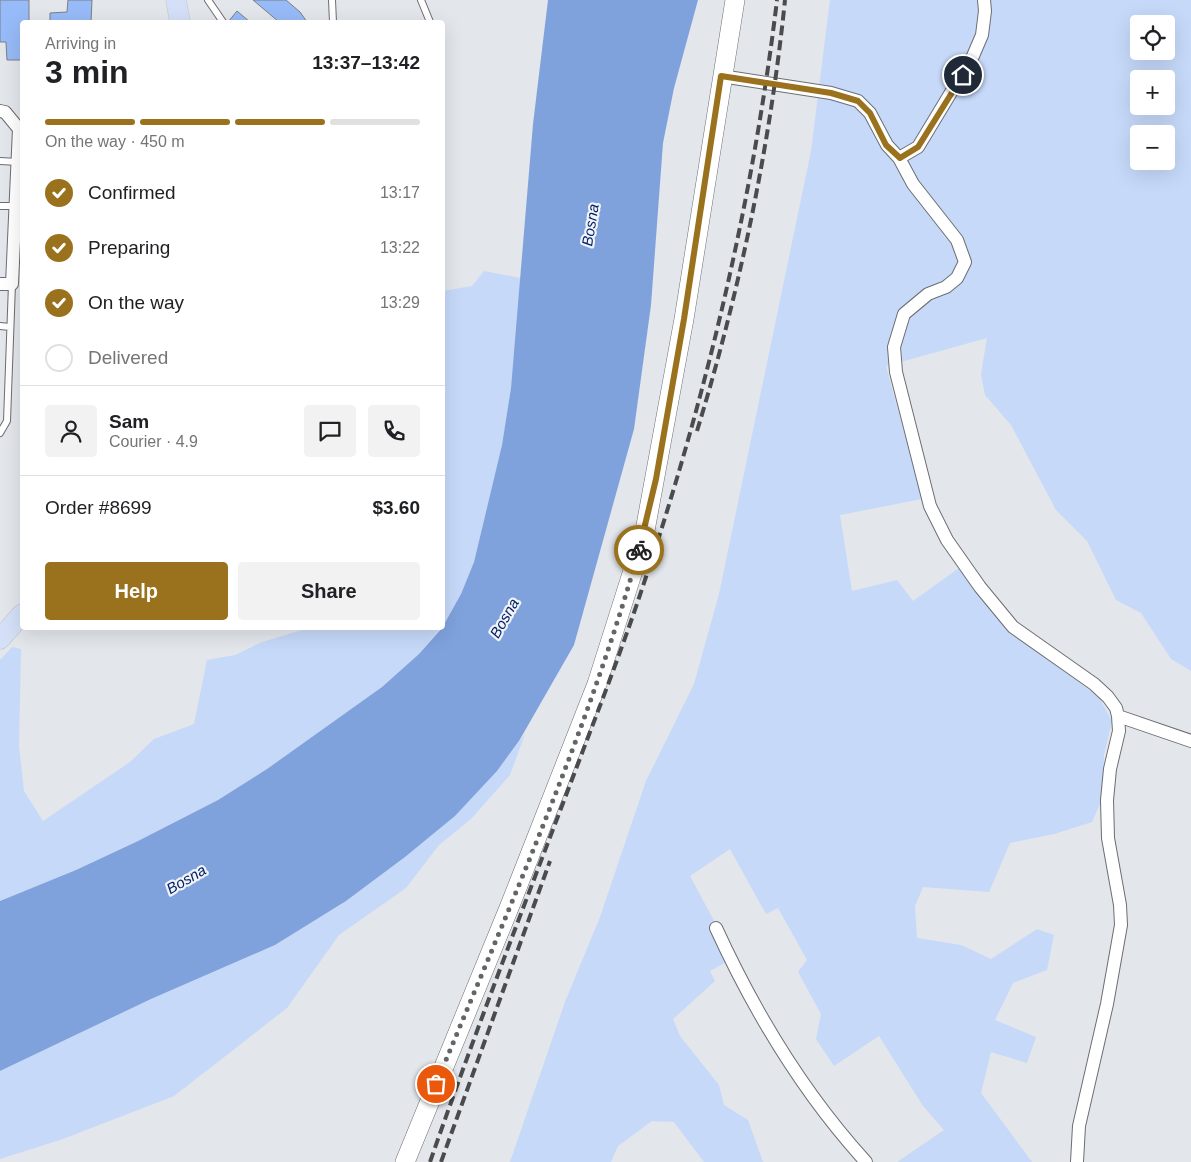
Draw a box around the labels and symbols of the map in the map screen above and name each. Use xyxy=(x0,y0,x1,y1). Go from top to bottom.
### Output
pin xyxy=(942,54,984,96)
water label: Bosna xyxy=(578,203,602,247)
courier xyxy=(614,525,664,575)
water label: Bosna xyxy=(486,595,522,641)
water label: Bosna xyxy=(163,861,209,897)
pin xyxy=(415,1063,457,1105)

